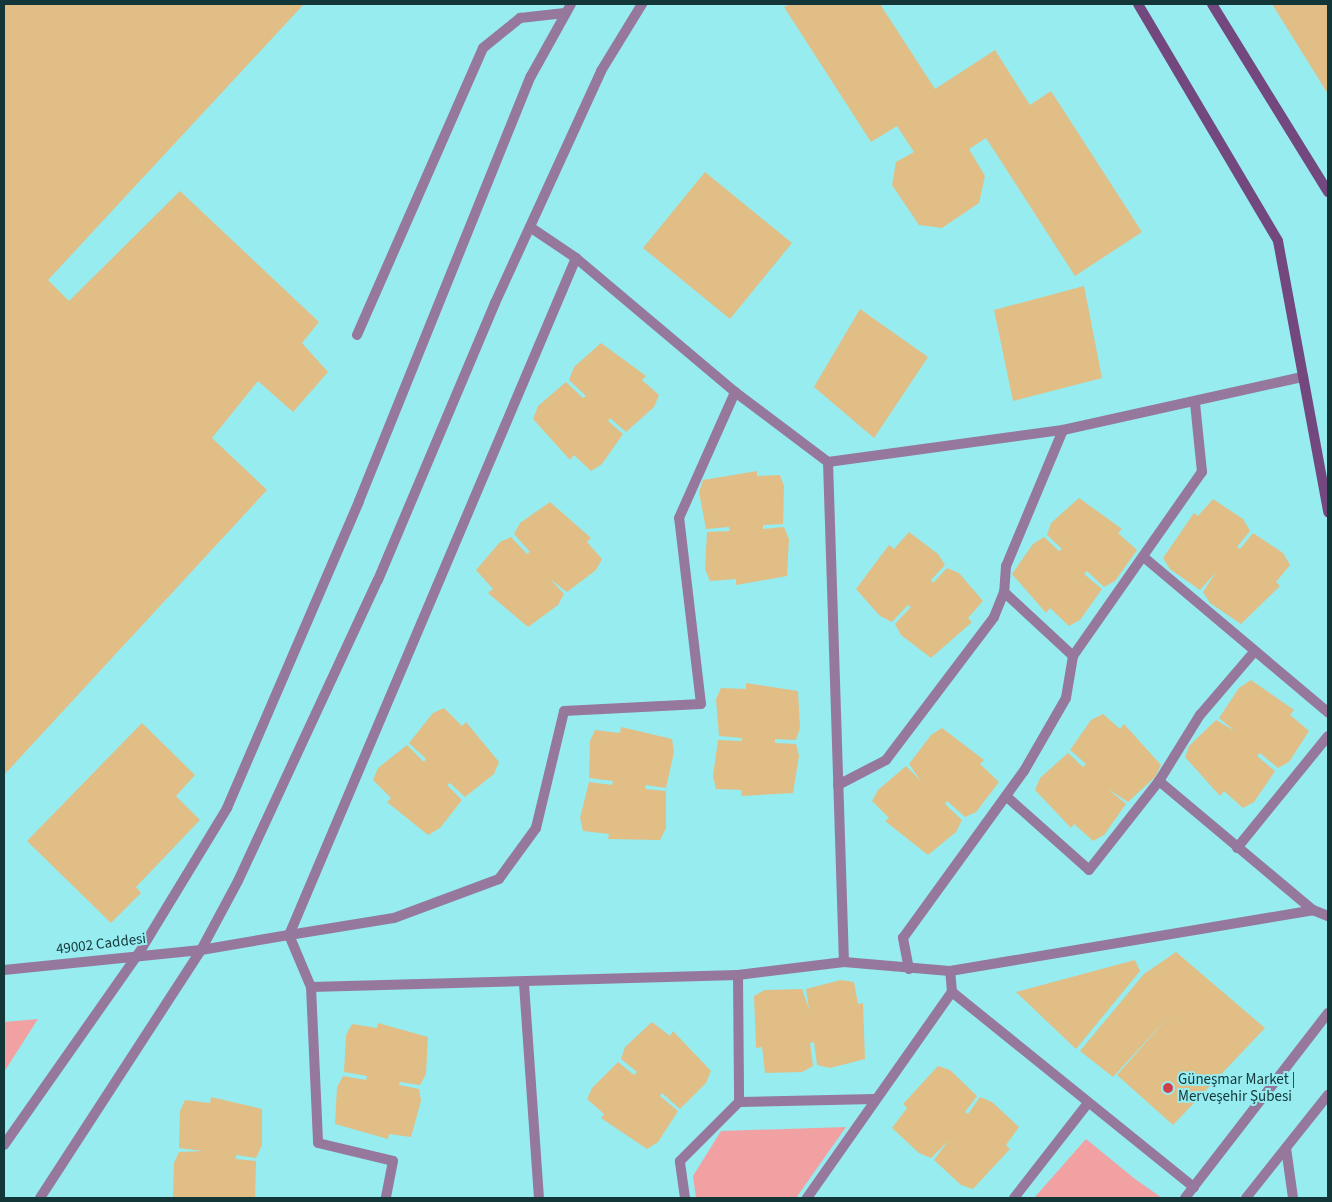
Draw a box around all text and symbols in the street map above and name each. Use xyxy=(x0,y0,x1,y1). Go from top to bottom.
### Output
street label: 49002 Caddesi xyxy=(55,930,147,958)
place label: Güneşmar Market | Merveşehir Şubesi xyxy=(1178,1070,1295,1105)
marker: Güneşmar Market | Merveşehir Şubesi xyxy=(1162,1082,1174,1094)

